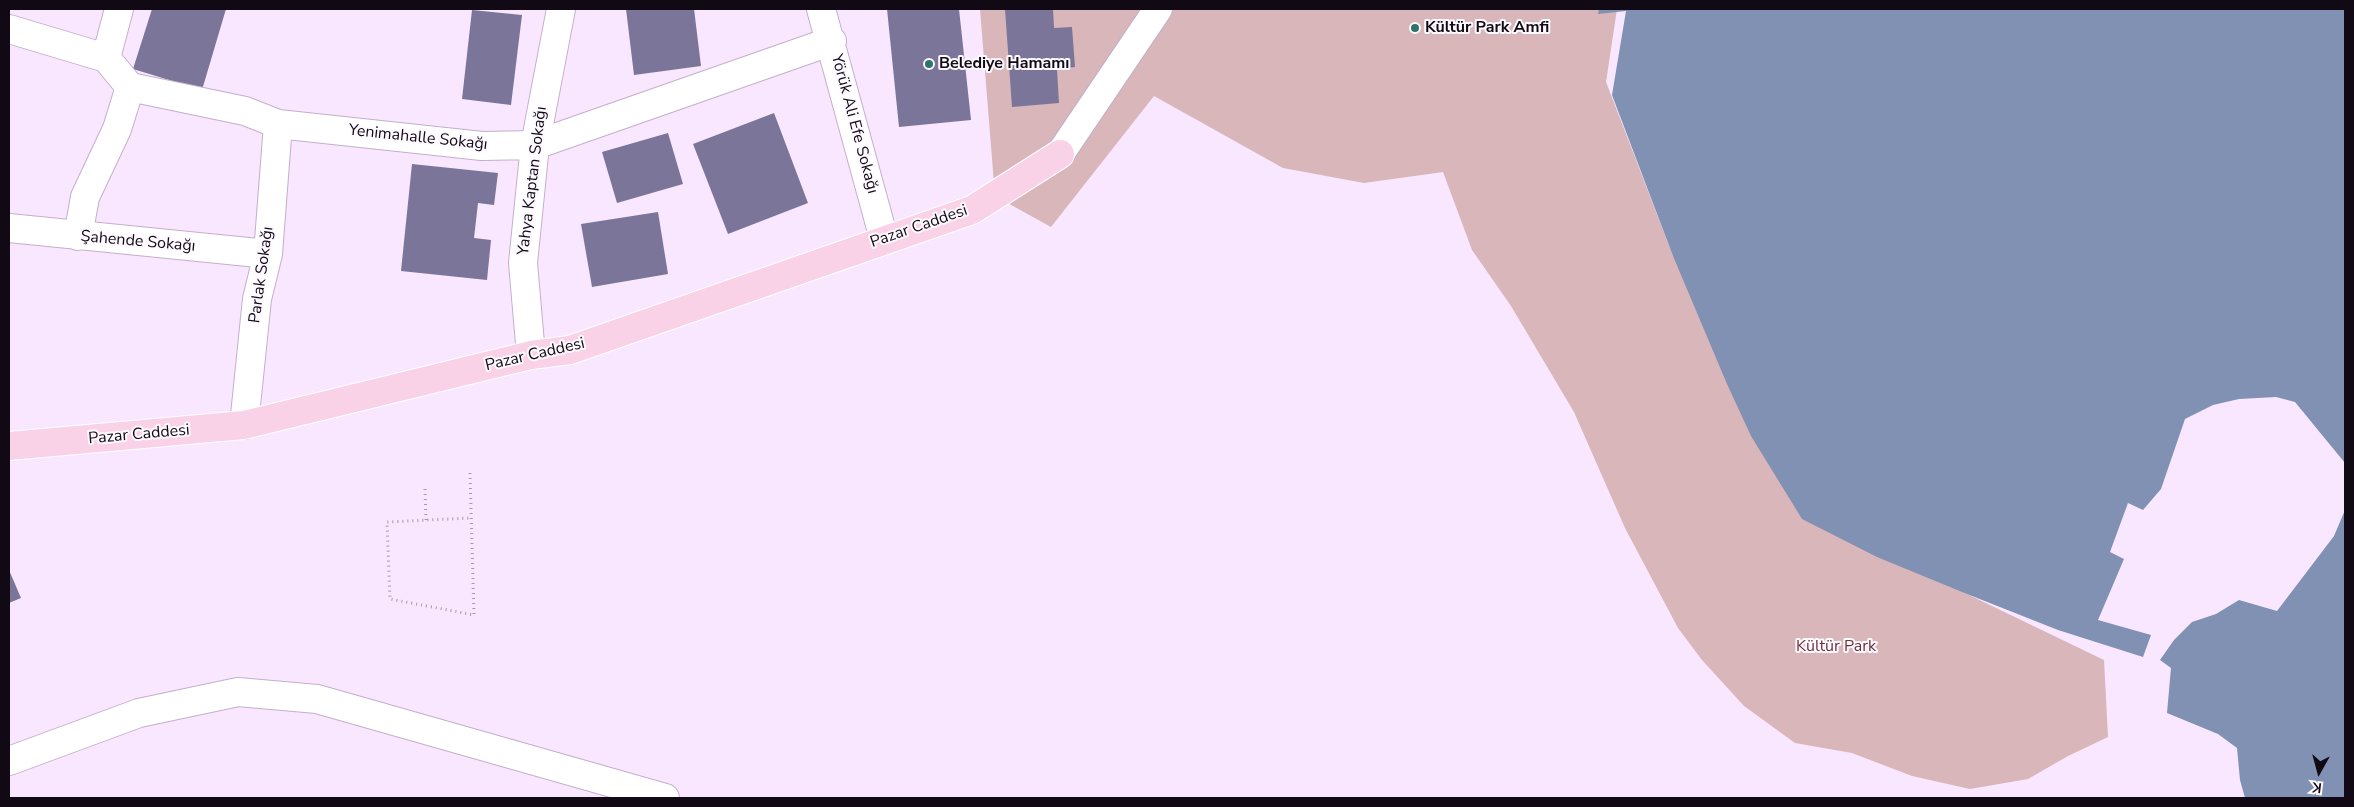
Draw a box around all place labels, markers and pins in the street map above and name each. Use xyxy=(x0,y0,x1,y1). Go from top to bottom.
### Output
place label: Kültür Park Amfi xyxy=(1425,18,1549,38)
marker: Kültür Park Amfi xyxy=(1409,22,1421,34)
place label: Belediye Hamamı xyxy=(939,54,1069,74)
marker: Belediye Hamamı xyxy=(923,58,935,70)

